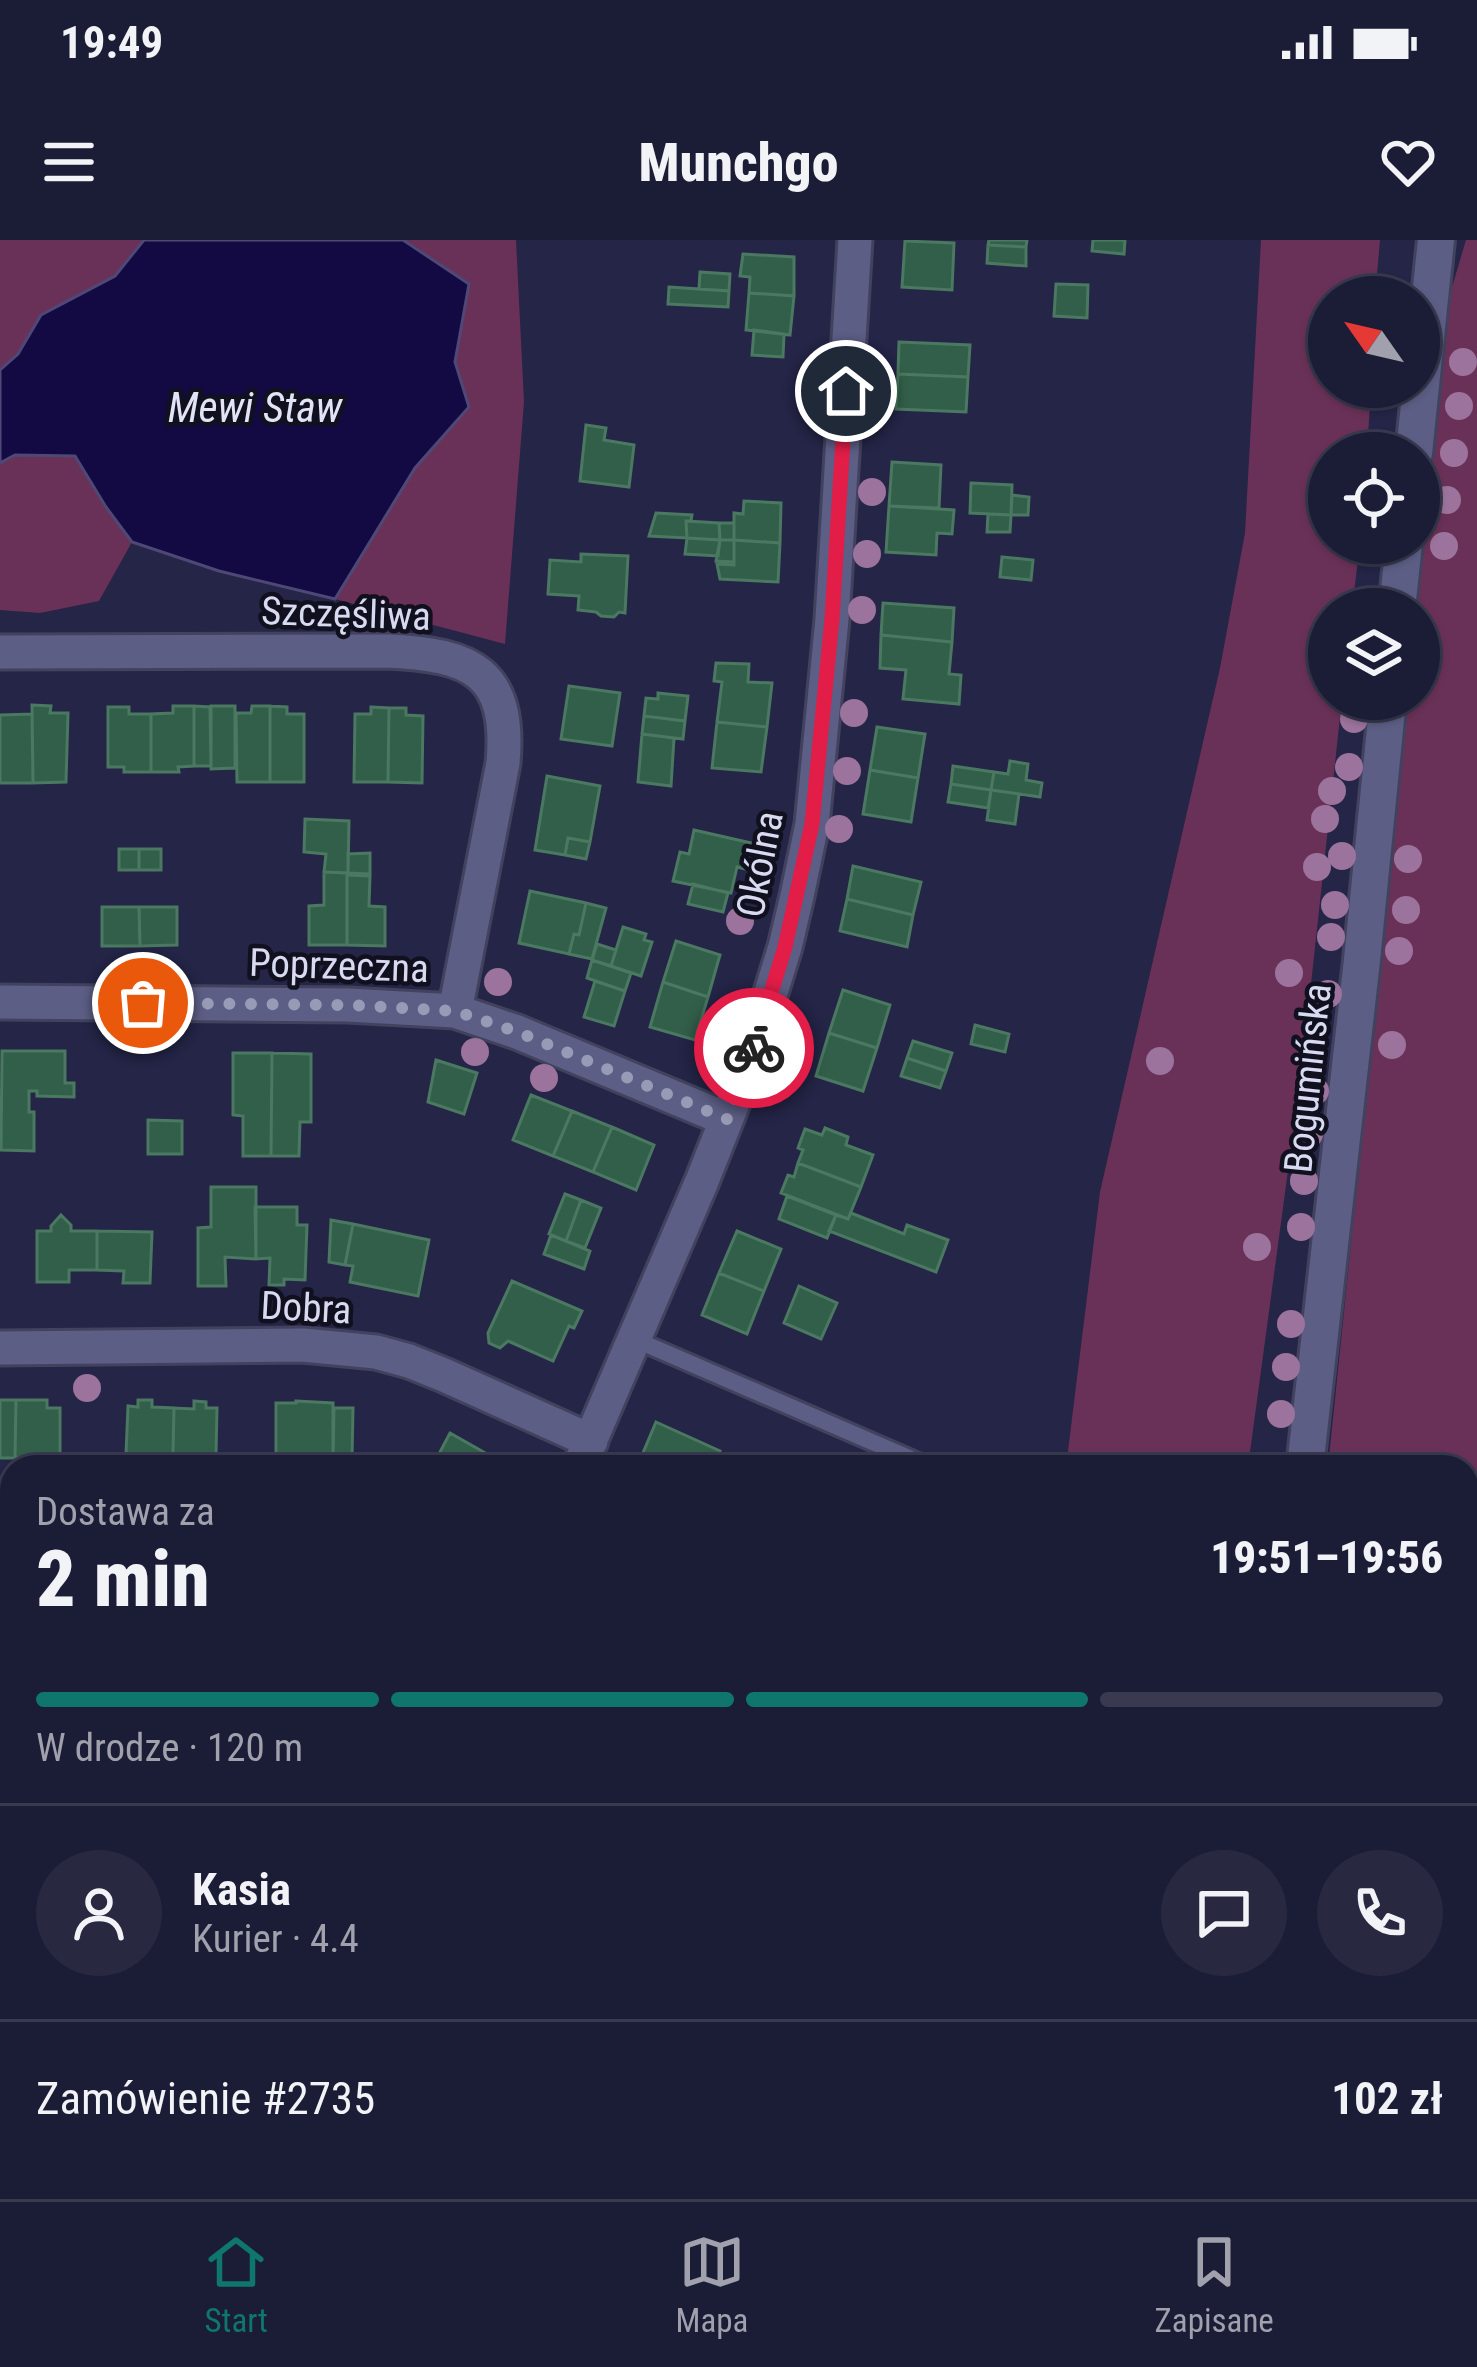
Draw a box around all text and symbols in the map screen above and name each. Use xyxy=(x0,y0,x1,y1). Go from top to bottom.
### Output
text: 19:49 xyxy=(60,16,163,69)
icon: menu xyxy=(36,129,102,195)
icon: heart xyxy=(1375,129,1441,195)
text: Munchgo xyxy=(639,131,838,194)
north arrow xyxy=(1308,276,1440,408)
map controls xyxy=(1308,276,1440,720)
pin xyxy=(795,340,897,442)
icon: home xyxy=(813,358,879,424)
water label: Mewi Staw xyxy=(168,383,344,432)
button: locate xyxy=(1308,432,1440,564)
street label: Szczęśliwa xyxy=(260,588,432,640)
button: layers xyxy=(1308,588,1440,720)
street label: Okólna xyxy=(727,807,793,921)
street label: Poprzeczna xyxy=(248,940,430,992)
pin xyxy=(92,952,194,1054)
icon: bag xyxy=(110,970,176,1036)
street label: Bogumińska xyxy=(1275,981,1341,1175)
courier xyxy=(694,988,814,1108)
icon: bike xyxy=(721,1015,787,1081)
street label: Dobra xyxy=(259,1283,353,1333)
text: Dostawa za xyxy=(36,1489,215,1535)
text: 19:51–19:56 xyxy=(1210,1531,1443,1584)
text: 2 min xyxy=(36,1534,210,1625)
text: W drodze · 120 m xyxy=(36,1725,303,1771)
button: person xyxy=(36,1850,162,1976)
button: chat xyxy=(1161,1850,1287,1976)
button: phone xyxy=(1317,1850,1443,1976)
text: Kasia xyxy=(192,1863,291,1916)
text: Kurier · 4.4 xyxy=(192,1916,359,1962)
text: Zamówienie #2735 xyxy=(36,2072,375,2125)
text: 102 zł xyxy=(1331,2072,1443,2125)
tab: Start xyxy=(203,2229,269,2340)
tab: Mapa xyxy=(675,2229,748,2340)
tab: Zapisane xyxy=(1155,2229,1274,2340)

